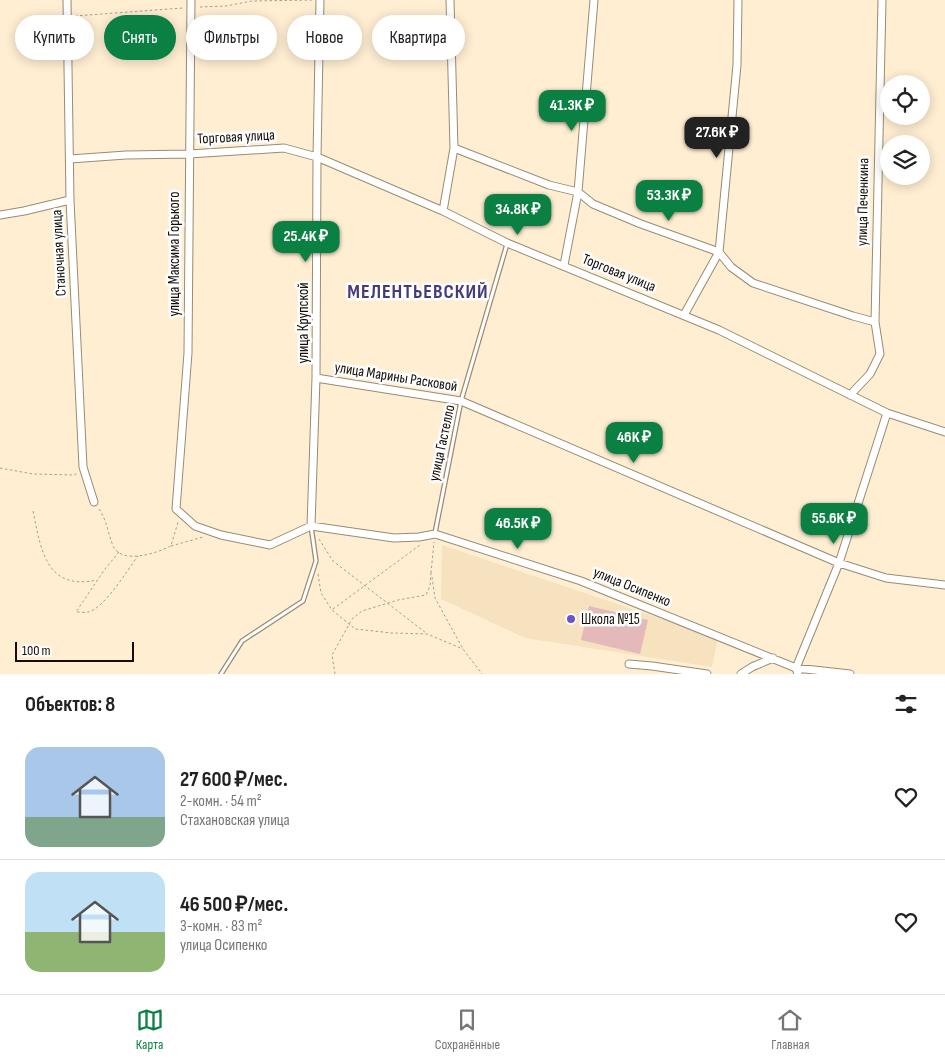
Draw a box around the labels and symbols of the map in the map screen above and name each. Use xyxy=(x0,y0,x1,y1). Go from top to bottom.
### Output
pin: 41.3K ₽ xyxy=(526,90,618,132)
pin: 27.6K ₽ xyxy=(671,116,763,159)
street label: Торговая улица xyxy=(197,125,276,149)
street label: улица Печенкина xyxy=(853,158,873,246)
pin: 53.3K ₽ xyxy=(623,180,715,222)
street label: улица Максима Горького xyxy=(165,192,184,316)
pin: 34.8K ₽ xyxy=(472,194,564,236)
street label: Станочная улица xyxy=(47,209,71,297)
pin: 25.4K ₽ xyxy=(260,220,352,263)
street label: Торговая улица xyxy=(579,250,659,296)
district label: МЕЛЕНТЬЕВСКИЙ xyxy=(347,280,489,304)
street label: улица Крупской xyxy=(294,283,313,363)
street label: улица Марины Расковой xyxy=(333,358,459,396)
street label: улица Гастелло xyxy=(425,403,459,483)
pin: 46K ₽ xyxy=(599,422,669,464)
pin: 55.6K ₽ xyxy=(788,502,880,545)
pin: 46.5K ₽ xyxy=(472,508,564,550)
street label: улица Осипенко xyxy=(590,563,674,611)
place label: Школа №15 xyxy=(581,610,640,629)
marker: Школа №15 xyxy=(565,613,577,625)
scale bar xyxy=(15,639,134,662)

